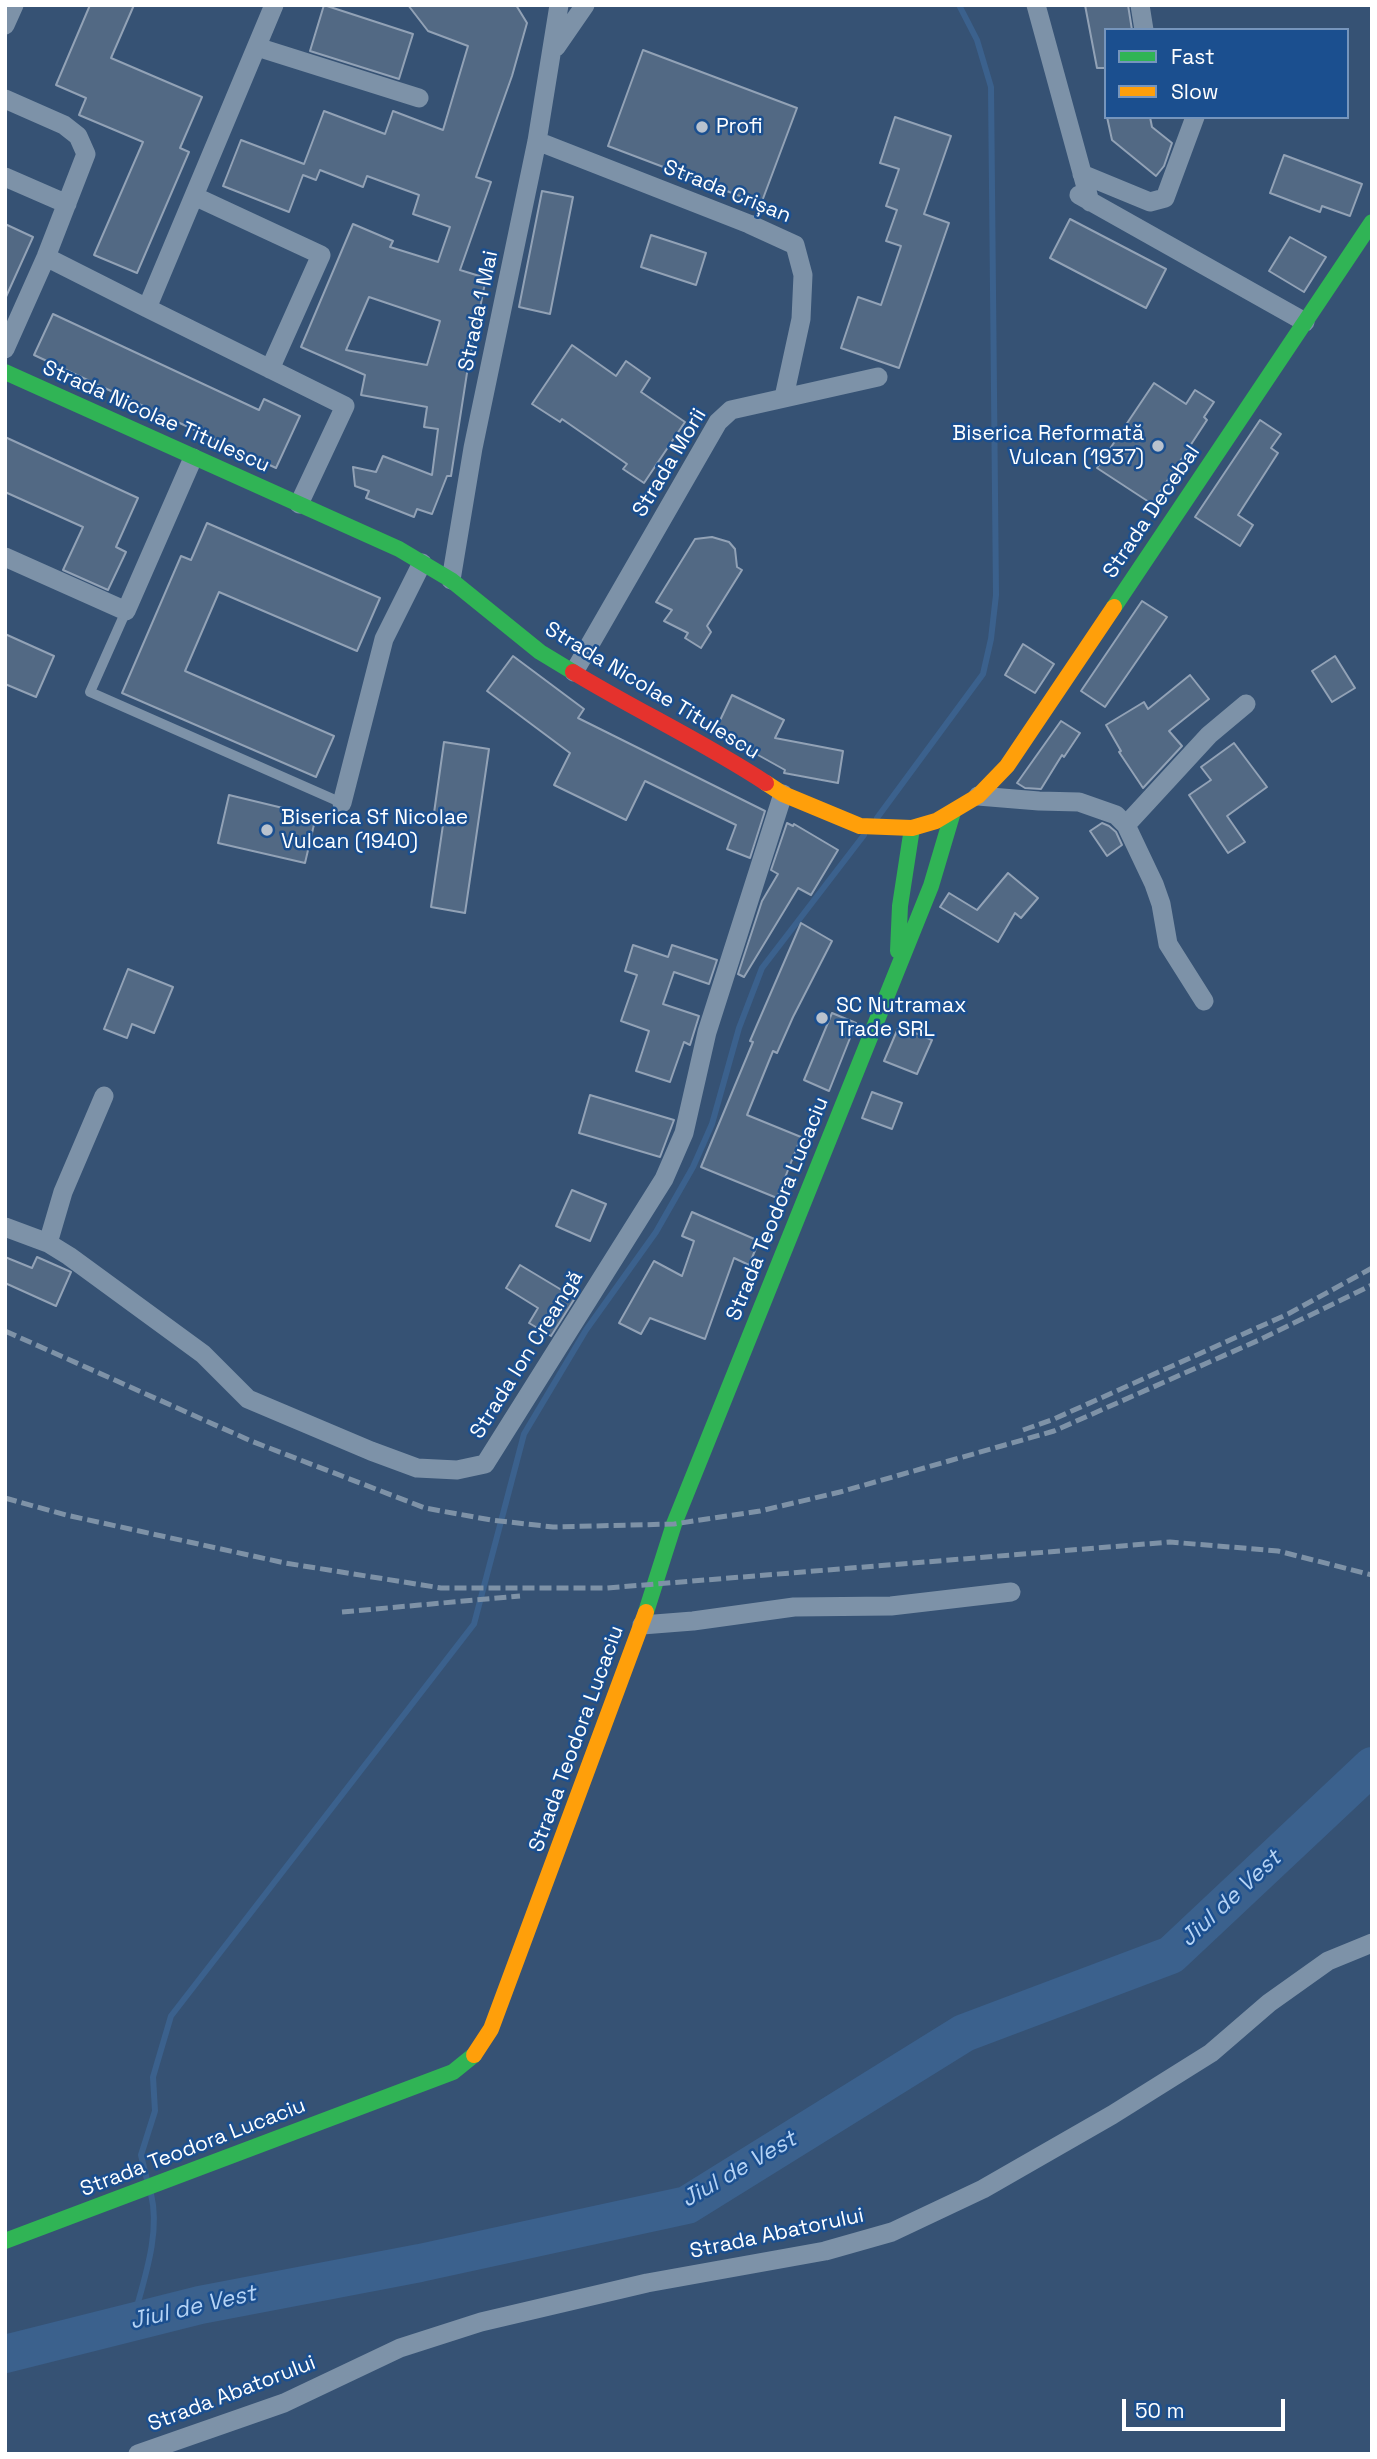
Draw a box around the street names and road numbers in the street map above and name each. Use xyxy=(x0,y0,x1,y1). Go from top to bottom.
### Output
street label: Strada Crișan xyxy=(660,155,794,229)
street label: Strada 1 Mai xyxy=(454,248,504,374)
street label: Strada Nicolae Titulescu xyxy=(38,355,274,479)
street label: Strada Morii xyxy=(628,404,712,522)
street label: Strada Decebal xyxy=(1098,441,1206,583)
street label: Strada Nicolae Titulescu xyxy=(540,617,764,765)
street label: Strada Teodora Lucaciu xyxy=(722,1093,834,1325)
street label: Strada Ion Creangă xyxy=(465,1266,589,1444)
street label: Strada Teodora Lucaciu xyxy=(524,1622,630,1856)
street label: Strada Teodora Lucaciu xyxy=(77,2093,309,2203)
street label: Strada Abatorului xyxy=(688,2203,866,2265)
street label: Strada Abatorului xyxy=(145,2350,319,2438)

